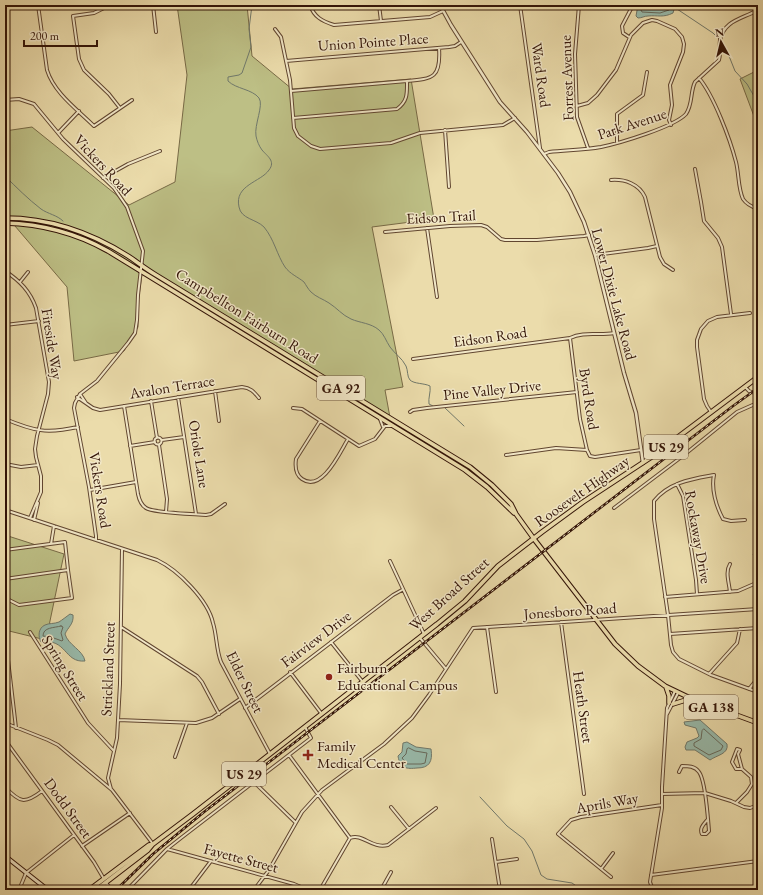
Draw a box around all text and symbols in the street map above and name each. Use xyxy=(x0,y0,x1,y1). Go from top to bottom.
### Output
scale bar xyxy=(24,22,97,48)
north arrow xyxy=(701,22,741,62)
text: N xyxy=(714,25,725,40)
text: 200 m xyxy=(30,28,60,44)
street label: Union Pointe Place xyxy=(317,28,429,55)
street label: Forrest Avenue xyxy=(555,35,577,121)
street label: Ward Road xyxy=(528,41,555,109)
street label: Park Avenue xyxy=(595,103,669,144)
street label: Vickers Road xyxy=(70,130,137,199)
street label: Eidson Trail xyxy=(406,205,477,228)
street label: Lower Dixie Lake Road xyxy=(588,226,641,362)
street label: Campbellton Fairburn Road xyxy=(172,264,323,368)
street label: Fireside Way xyxy=(37,307,68,381)
street label: Eidson Road xyxy=(452,322,528,351)
street label: Byrd Road xyxy=(575,367,604,432)
street label: Avalon Terrace xyxy=(127,370,216,403)
street label: Pine Valley Drive xyxy=(442,375,542,404)
road number: GA 92 xyxy=(317,376,365,400)
street label: Oriole Lane xyxy=(185,419,214,489)
road number: US 29 xyxy=(644,435,688,459)
street label: Vickers Road xyxy=(85,451,116,530)
street label: Roosevelt Highway xyxy=(530,451,633,530)
street label: Rockaway Drive xyxy=(681,489,716,585)
street label: West Broad Street xyxy=(405,553,493,635)
street label: Jonesboro Road xyxy=(521,598,617,623)
street label: Fairview Drive xyxy=(277,606,355,671)
street label: Strickland Street xyxy=(96,621,119,717)
street label: Spring Street xyxy=(38,631,93,704)
street label: Elder Street xyxy=(222,648,269,716)
place label: Fairburn Educational Campus xyxy=(337,658,458,694)
street label: Heath Street xyxy=(569,670,598,744)
marker: Fairburn Educational Campus xyxy=(324,672,334,682)
road number: GA 138 xyxy=(684,695,738,719)
place label: Family Medical Center xyxy=(317,736,406,772)
marker: Family Medical Center xyxy=(302,749,314,761)
road number: US 29 xyxy=(222,762,266,786)
street label: Dodd Street xyxy=(40,774,97,842)
street label: Aprils Way xyxy=(573,788,640,818)
street label: Fayette Street xyxy=(202,838,281,877)

